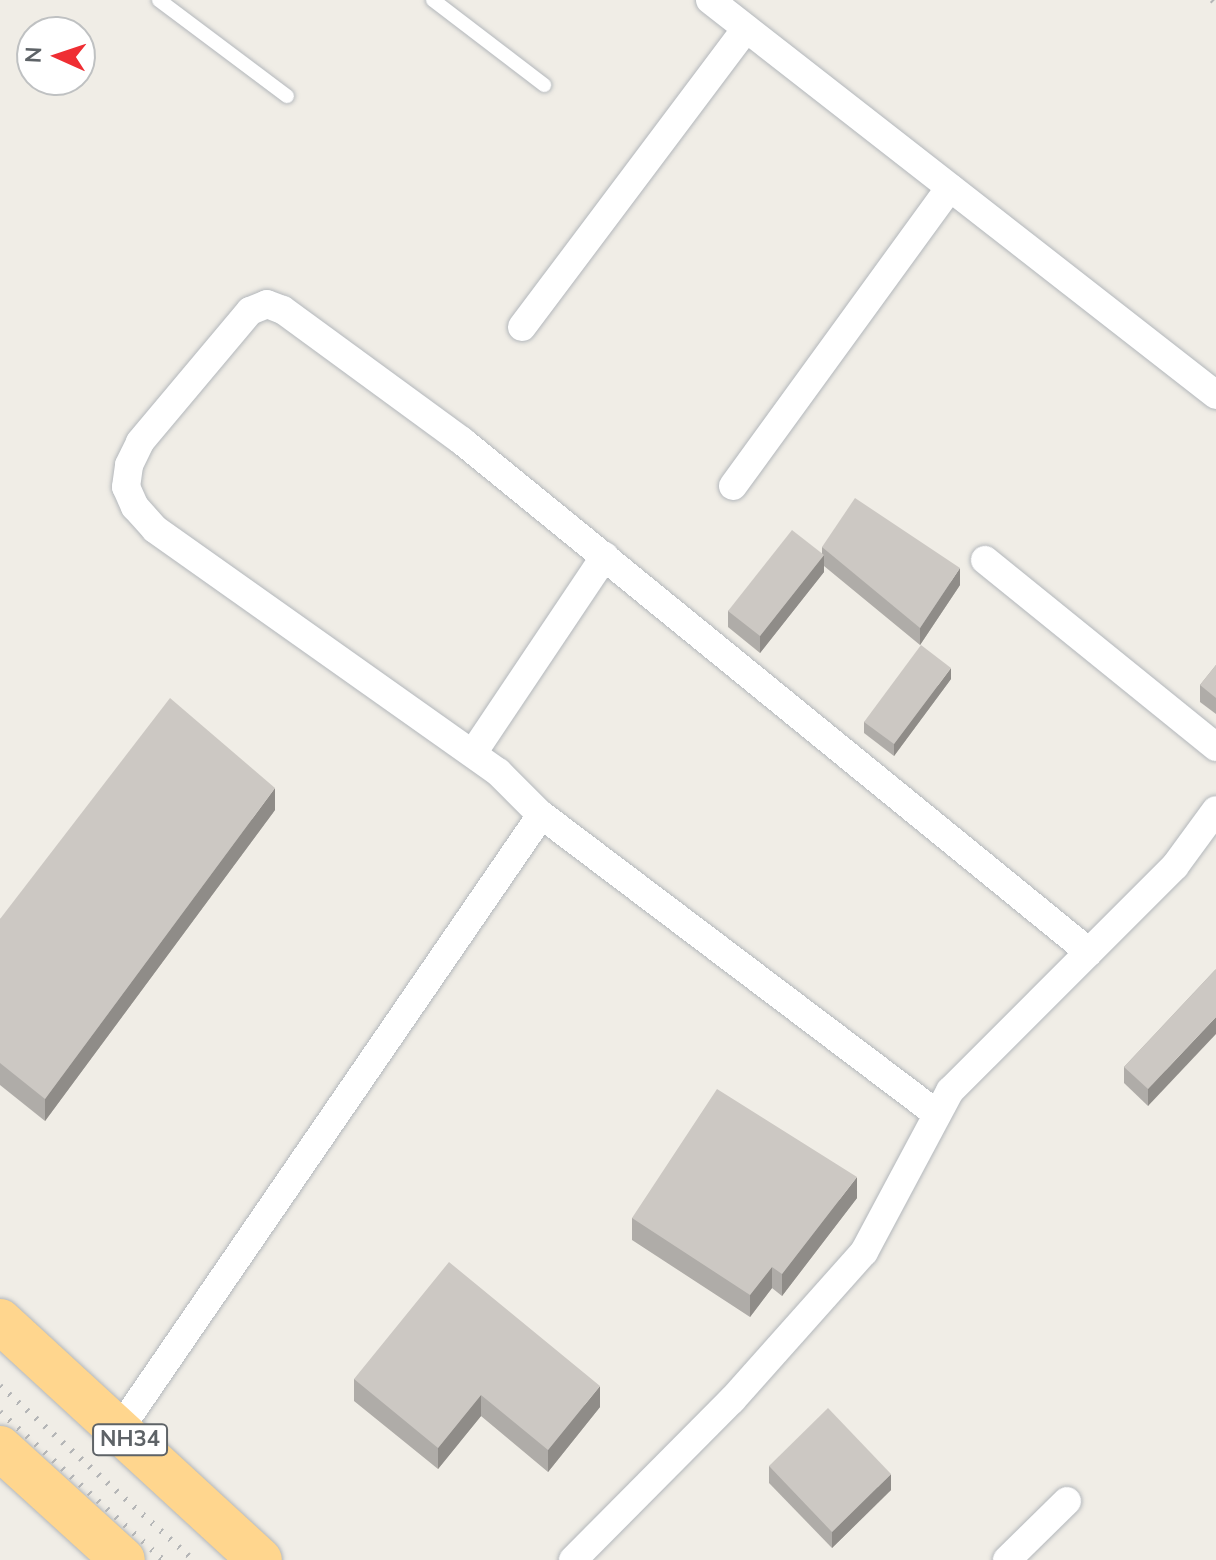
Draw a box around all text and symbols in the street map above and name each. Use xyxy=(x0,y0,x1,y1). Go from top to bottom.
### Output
north arrow xyxy=(16,16,96,96)
text: N xyxy=(19,46,49,64)
road number: NH34 xyxy=(92,1422,168,1458)

